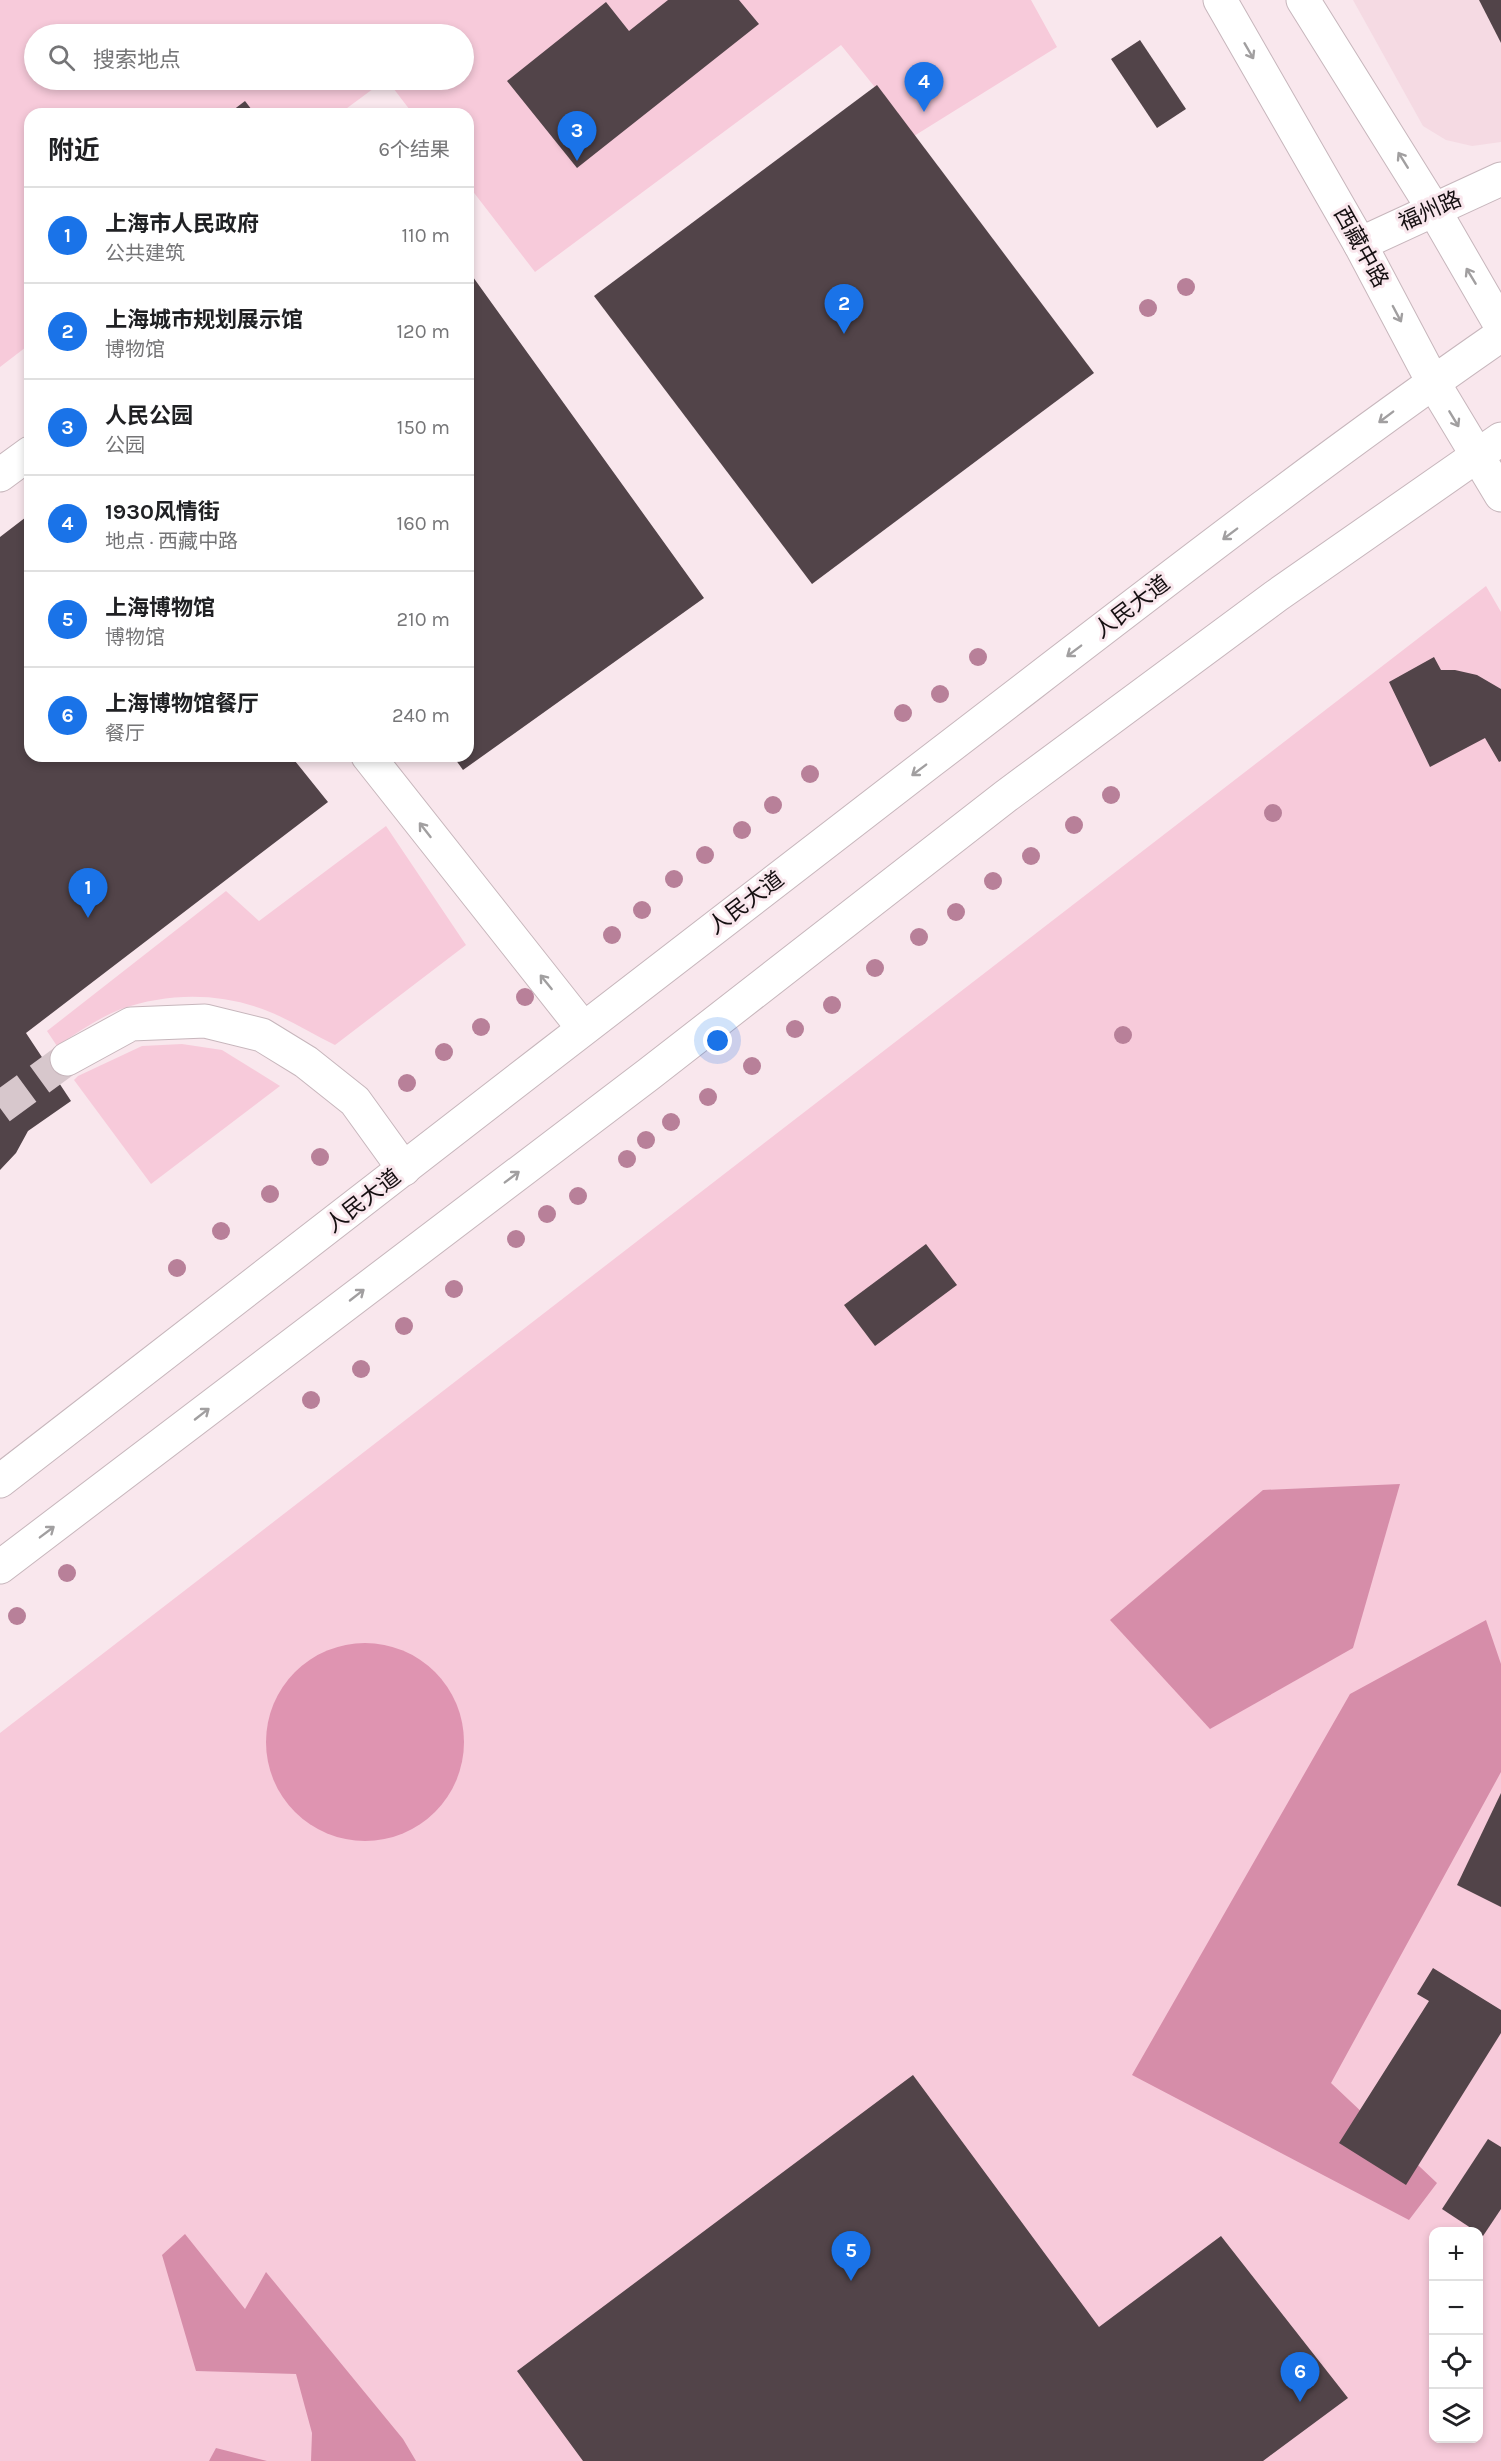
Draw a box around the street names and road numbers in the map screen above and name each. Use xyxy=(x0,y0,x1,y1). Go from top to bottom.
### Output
street label: 福州路 xyxy=(1395,186,1465,236)
street label: 西藏中路 xyxy=(1328,202,1394,292)
street label: 人民大道 xyxy=(1089,570,1175,644)
street label: 人民大道 xyxy=(703,866,789,940)
street label: 人民大道 xyxy=(320,1164,406,1238)

